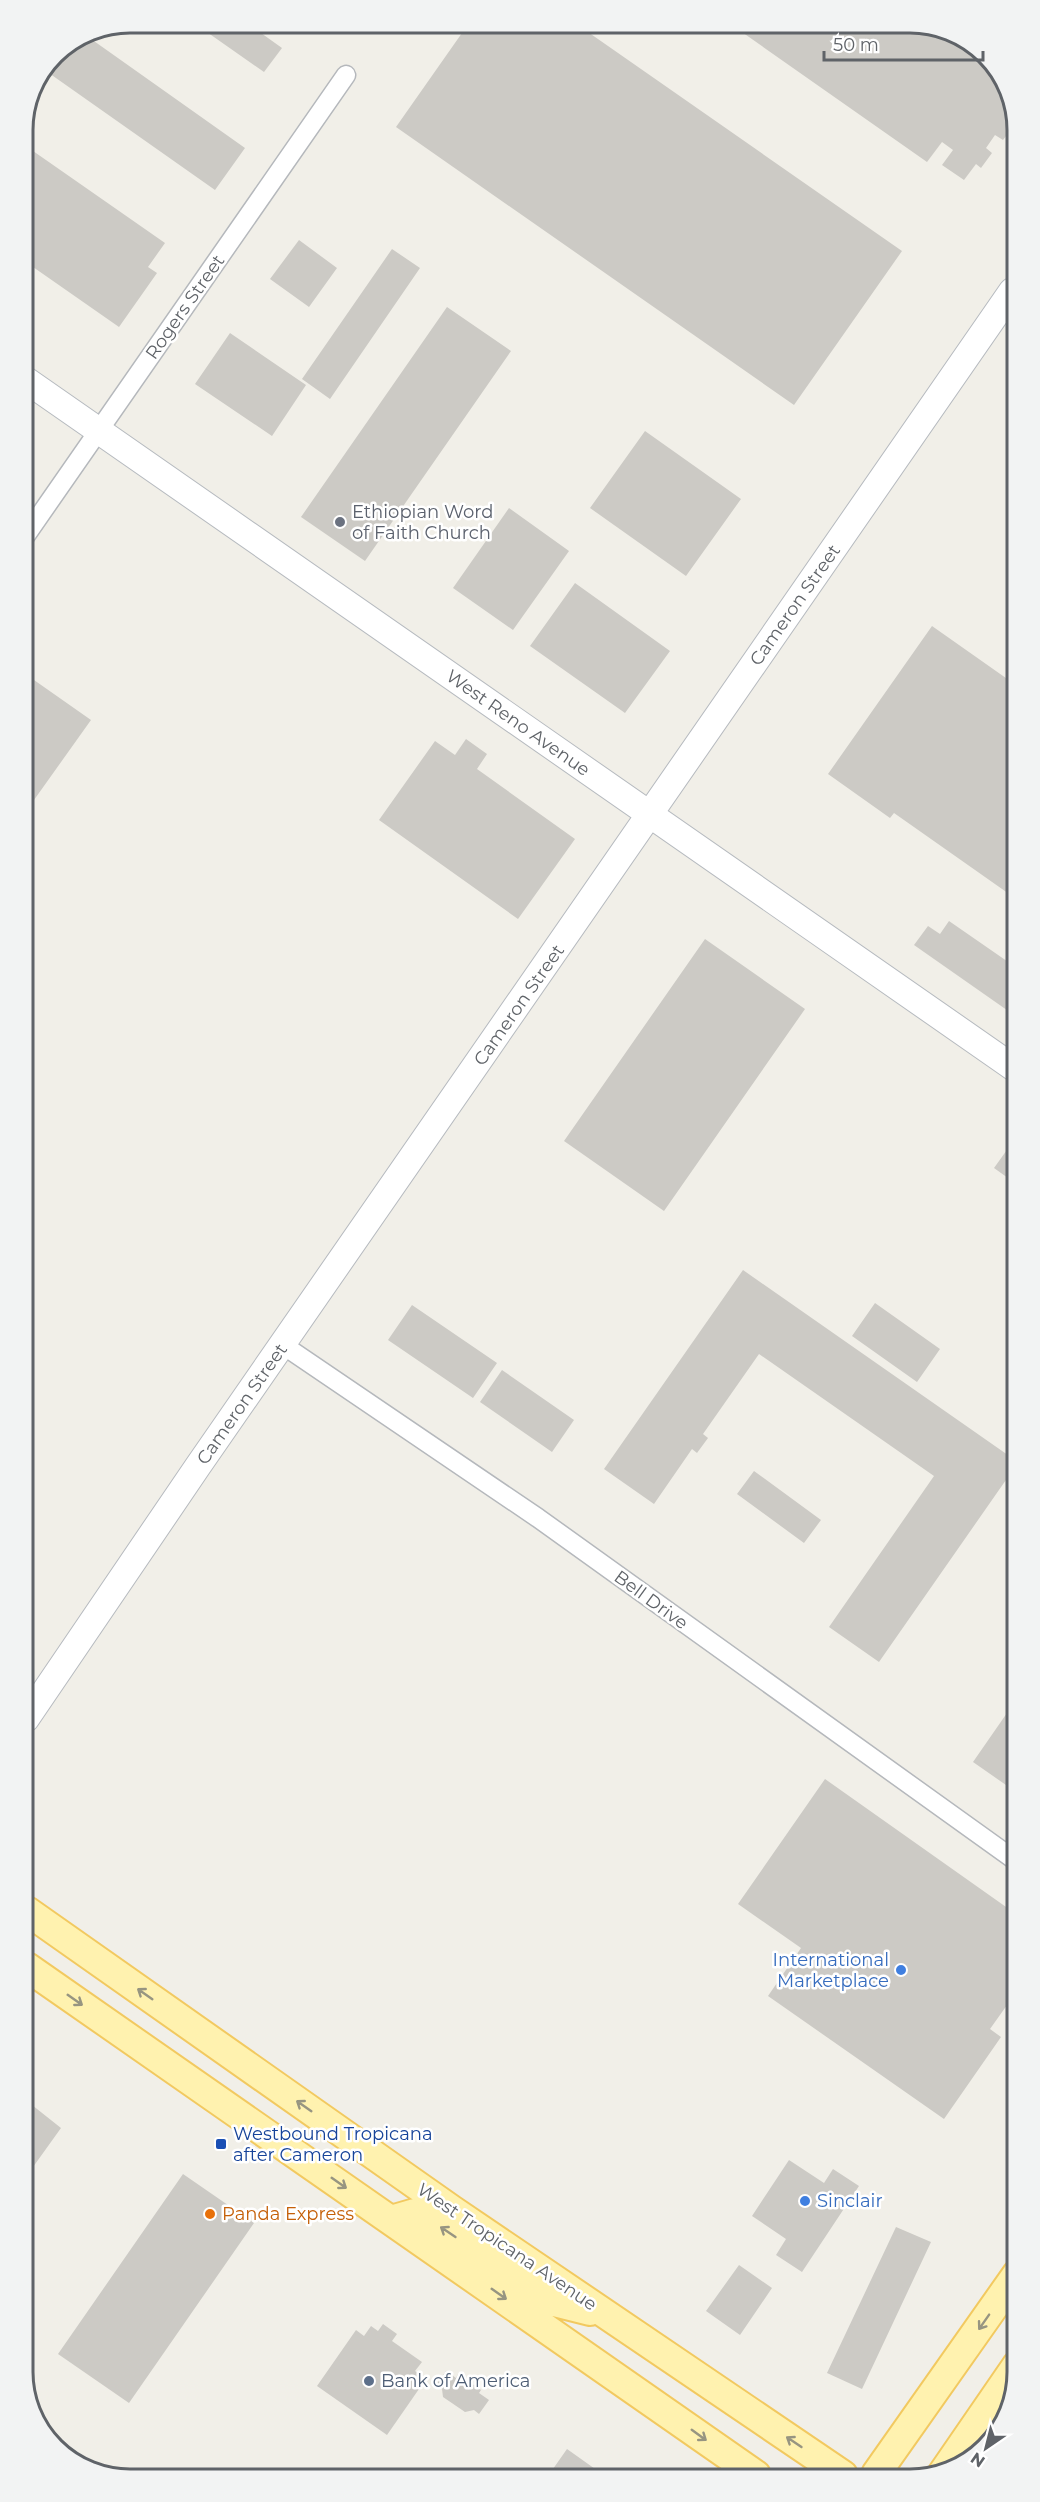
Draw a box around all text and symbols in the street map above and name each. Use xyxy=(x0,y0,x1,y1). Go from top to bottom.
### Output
scale bar xyxy=(824,24,983,62)
text: 50 m xyxy=(833,34,879,56)
street label: Rogers Street xyxy=(141,250,229,364)
place label: Ethiopian Word of Faith Church xyxy=(352,501,493,544)
marker: Ethiopian Word of Faith Church xyxy=(333,515,347,529)
street label: Cameron Street xyxy=(745,540,845,670)
street label: West Reno Avenue xyxy=(442,665,594,781)
street label: Cameron Street xyxy=(469,940,569,1070)
street label: Cameron Street xyxy=(192,1339,292,1469)
street label: Bell Drive xyxy=(610,1566,692,1634)
place label: International Marketplace xyxy=(773,1949,889,1992)
marker: International Marketplace xyxy=(894,1963,908,1977)
one-way arrow xyxy=(137,1988,153,2000)
one-way arrow xyxy=(66,1994,82,2006)
one-way arrow xyxy=(297,2100,313,2112)
place label: Westbound Tropicana after Cameron xyxy=(233,2123,433,2166)
marker: Westbound Tropicana after Cameron xyxy=(214,2137,228,2151)
one-way arrow xyxy=(330,2177,346,2189)
street label: West Tropicana Avenue xyxy=(413,2179,601,2316)
place label: Sinclair xyxy=(817,2190,883,2212)
marker: Sinclair xyxy=(798,2194,812,2208)
place label: Panda Express xyxy=(222,2203,354,2225)
marker: Panda Express xyxy=(203,2207,217,2221)
one-way arrow xyxy=(440,2226,457,2238)
one-way arrow xyxy=(490,2288,506,2300)
one-way arrow xyxy=(978,2313,990,2329)
place label: Bank of America xyxy=(381,2370,531,2392)
marker: Bank of America xyxy=(362,2374,376,2388)
north arrow xyxy=(956,2418,1016,2478)
one-way arrow xyxy=(690,2429,706,2442)
one-way arrow xyxy=(787,2436,803,2448)
text: N xyxy=(967,2448,988,2471)

